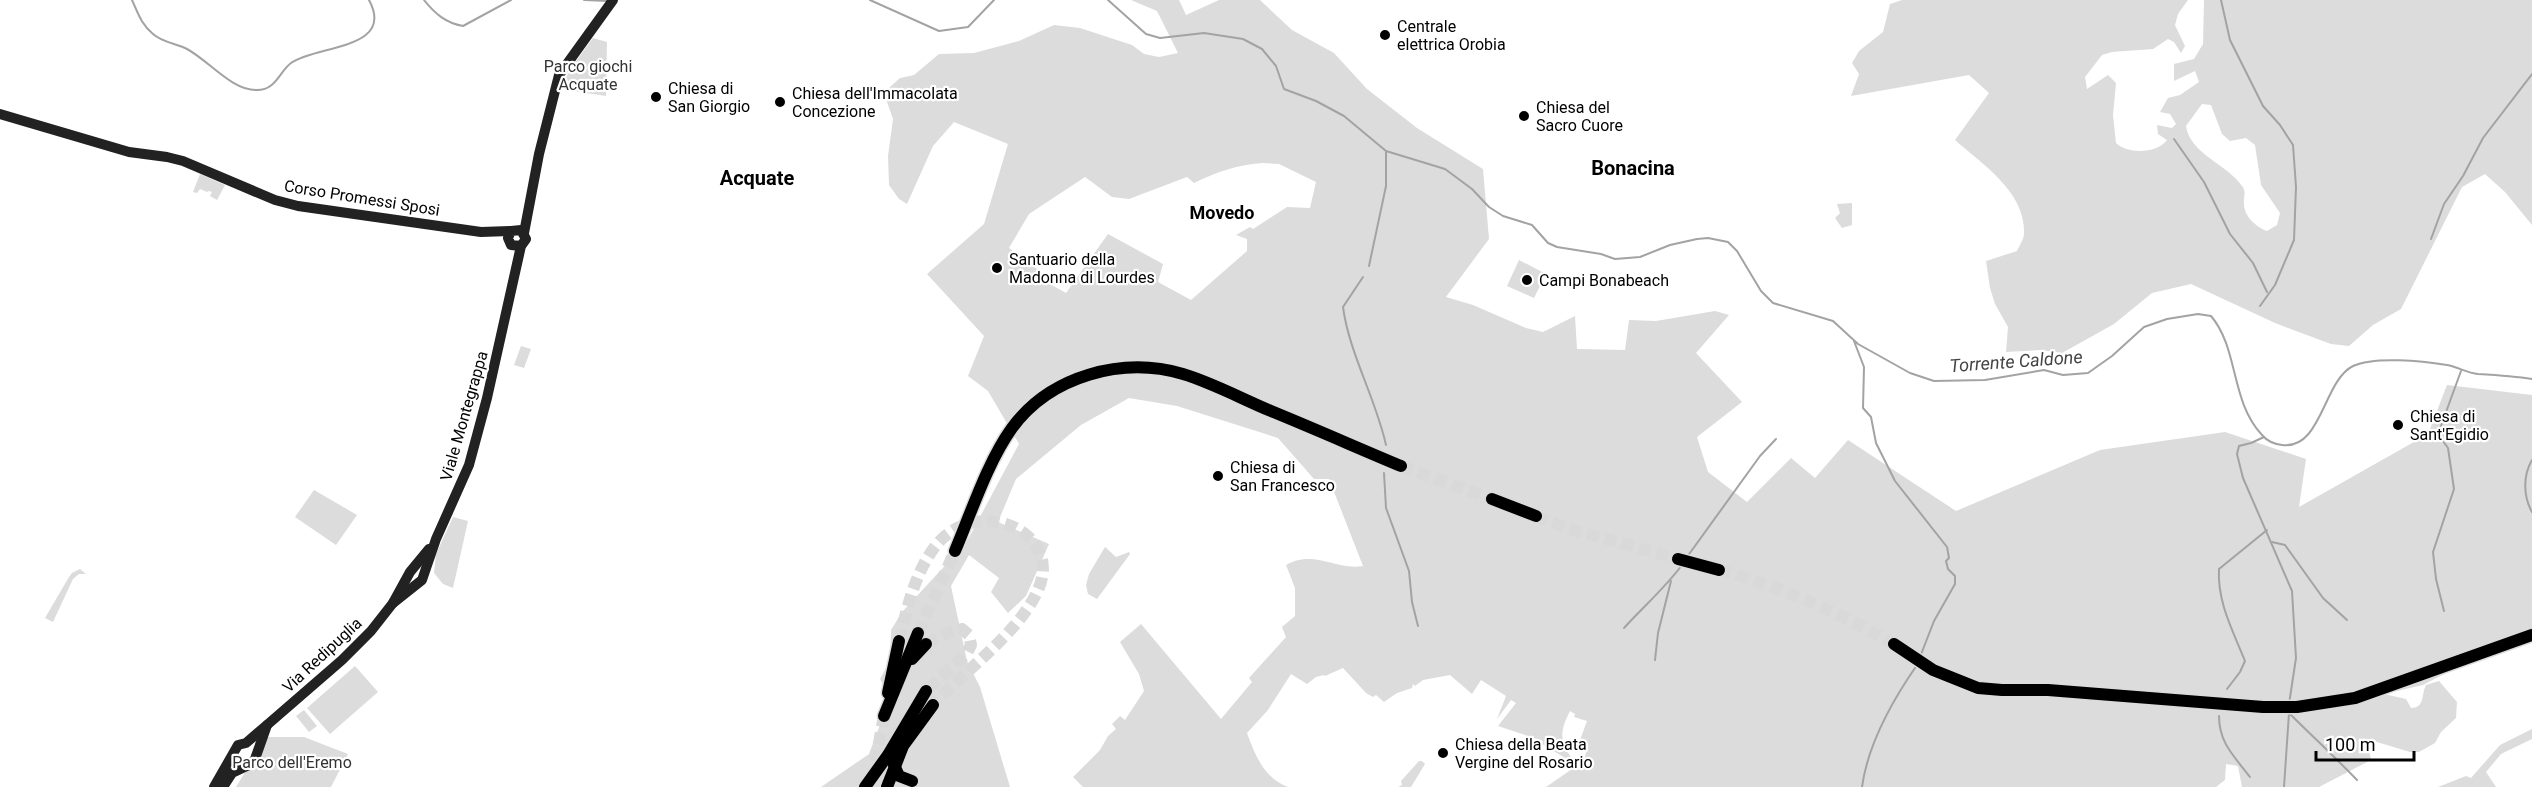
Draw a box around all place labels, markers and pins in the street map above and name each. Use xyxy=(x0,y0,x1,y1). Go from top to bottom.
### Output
place label: Centrale elettrica Orobia xyxy=(1397,17,1506,54)
marker: Centrale elettrica Orobia xyxy=(1378,28,1392,42)
place label: Chiesa di San Giorgio xyxy=(668,79,750,116)
place label: Chiesa dell'Immacolata Concezione xyxy=(792,84,958,121)
marker: Chiesa di San Giorgio xyxy=(649,90,663,104)
marker: Chiesa dell'Immacolata Concezione xyxy=(773,95,787,109)
place label: Chiesa del Sacro Cuore xyxy=(1536,98,1623,135)
marker: Chiesa del Sacro Cuore xyxy=(1517,109,1531,123)
place label: Santuario della Madonna di Lourdes xyxy=(1009,250,1155,287)
marker: Santuario della Madonna di Lourdes xyxy=(990,261,1004,275)
place label: Campi Bonabeach xyxy=(1539,271,1669,290)
marker: Campi Bonabeach xyxy=(1520,273,1534,287)
place label: Chiesa di Sant'Egidio xyxy=(2410,407,2489,444)
marker: Chiesa di Sant'Egidio xyxy=(2391,418,2405,432)
place label: Chiesa di San Francesco xyxy=(1230,458,1335,495)
marker: Chiesa di San Francesco xyxy=(1211,469,1225,483)
place label: Chiesa della Beata Vergine del Rosario xyxy=(1455,735,1593,772)
marker: Chiesa della Beata Vergine del Rosario xyxy=(1436,746,1450,760)

